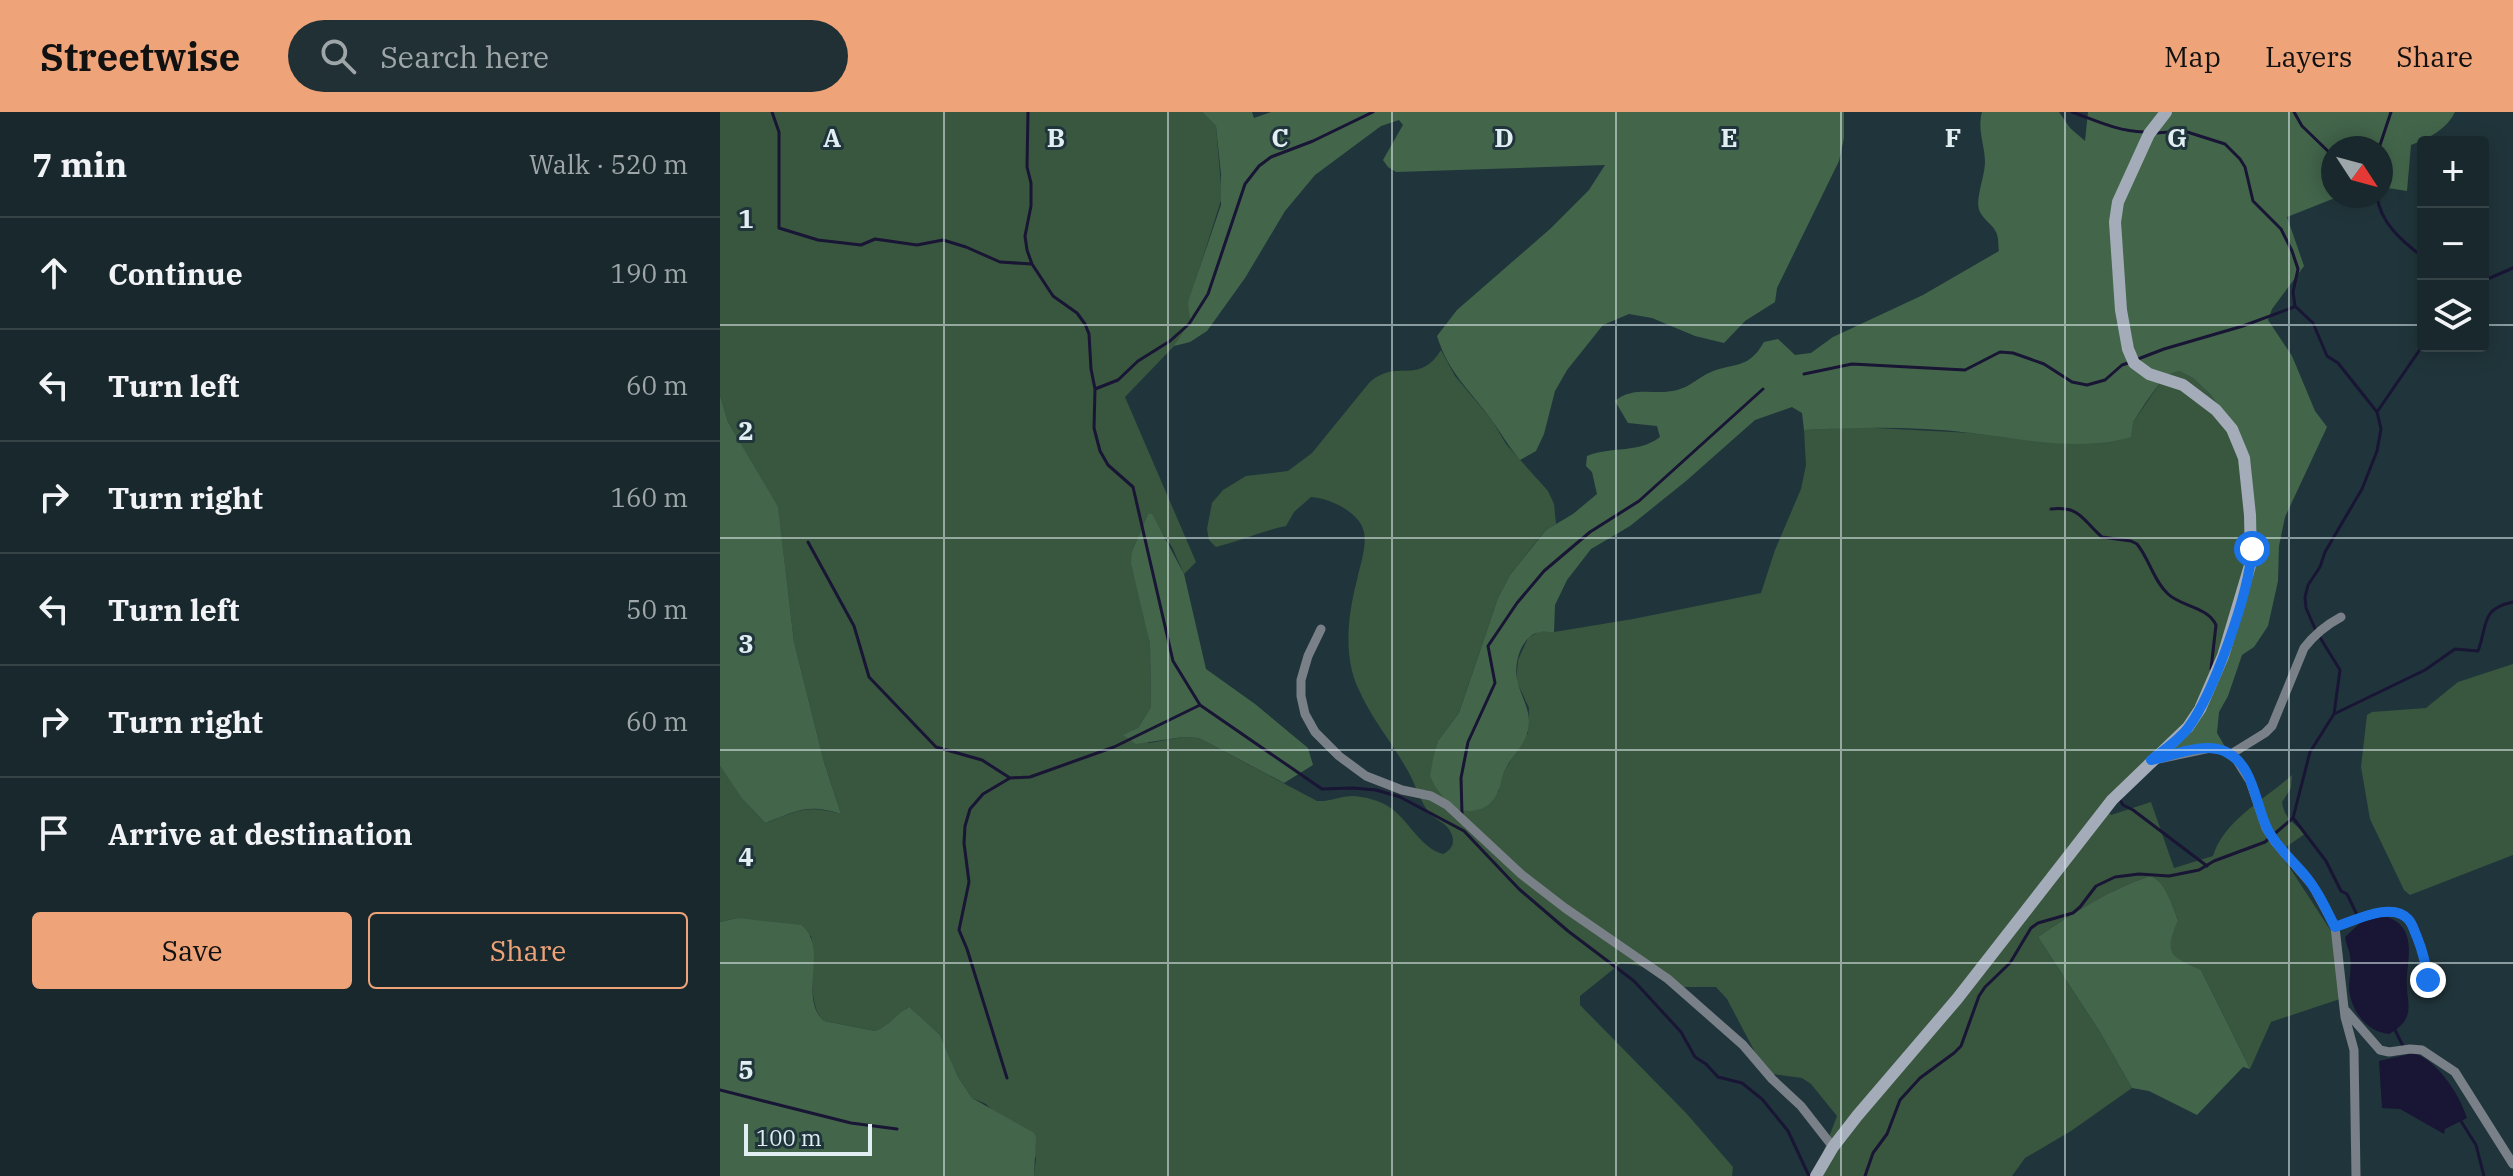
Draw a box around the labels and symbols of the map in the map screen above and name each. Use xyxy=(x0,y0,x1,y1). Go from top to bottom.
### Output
text: A xyxy=(823,120,841,154)
text: B xyxy=(1047,120,1065,154)
text: C xyxy=(1271,120,1289,154)
text: D xyxy=(1494,120,1514,154)
text: E xyxy=(1720,120,1738,154)
text: F xyxy=(1945,120,1961,154)
text: G xyxy=(2167,120,2187,154)
north arrow xyxy=(2321,136,2393,208)
text: 1 xyxy=(738,201,754,235)
text: 2 xyxy=(738,413,754,447)
route start xyxy=(2234,531,2270,567)
text: 3 xyxy=(738,626,754,660)
text: 4 xyxy=(738,839,754,873)
route end xyxy=(2410,962,2446,998)
text: 5 xyxy=(738,1052,754,1086)
scale bar xyxy=(744,1120,872,1156)

